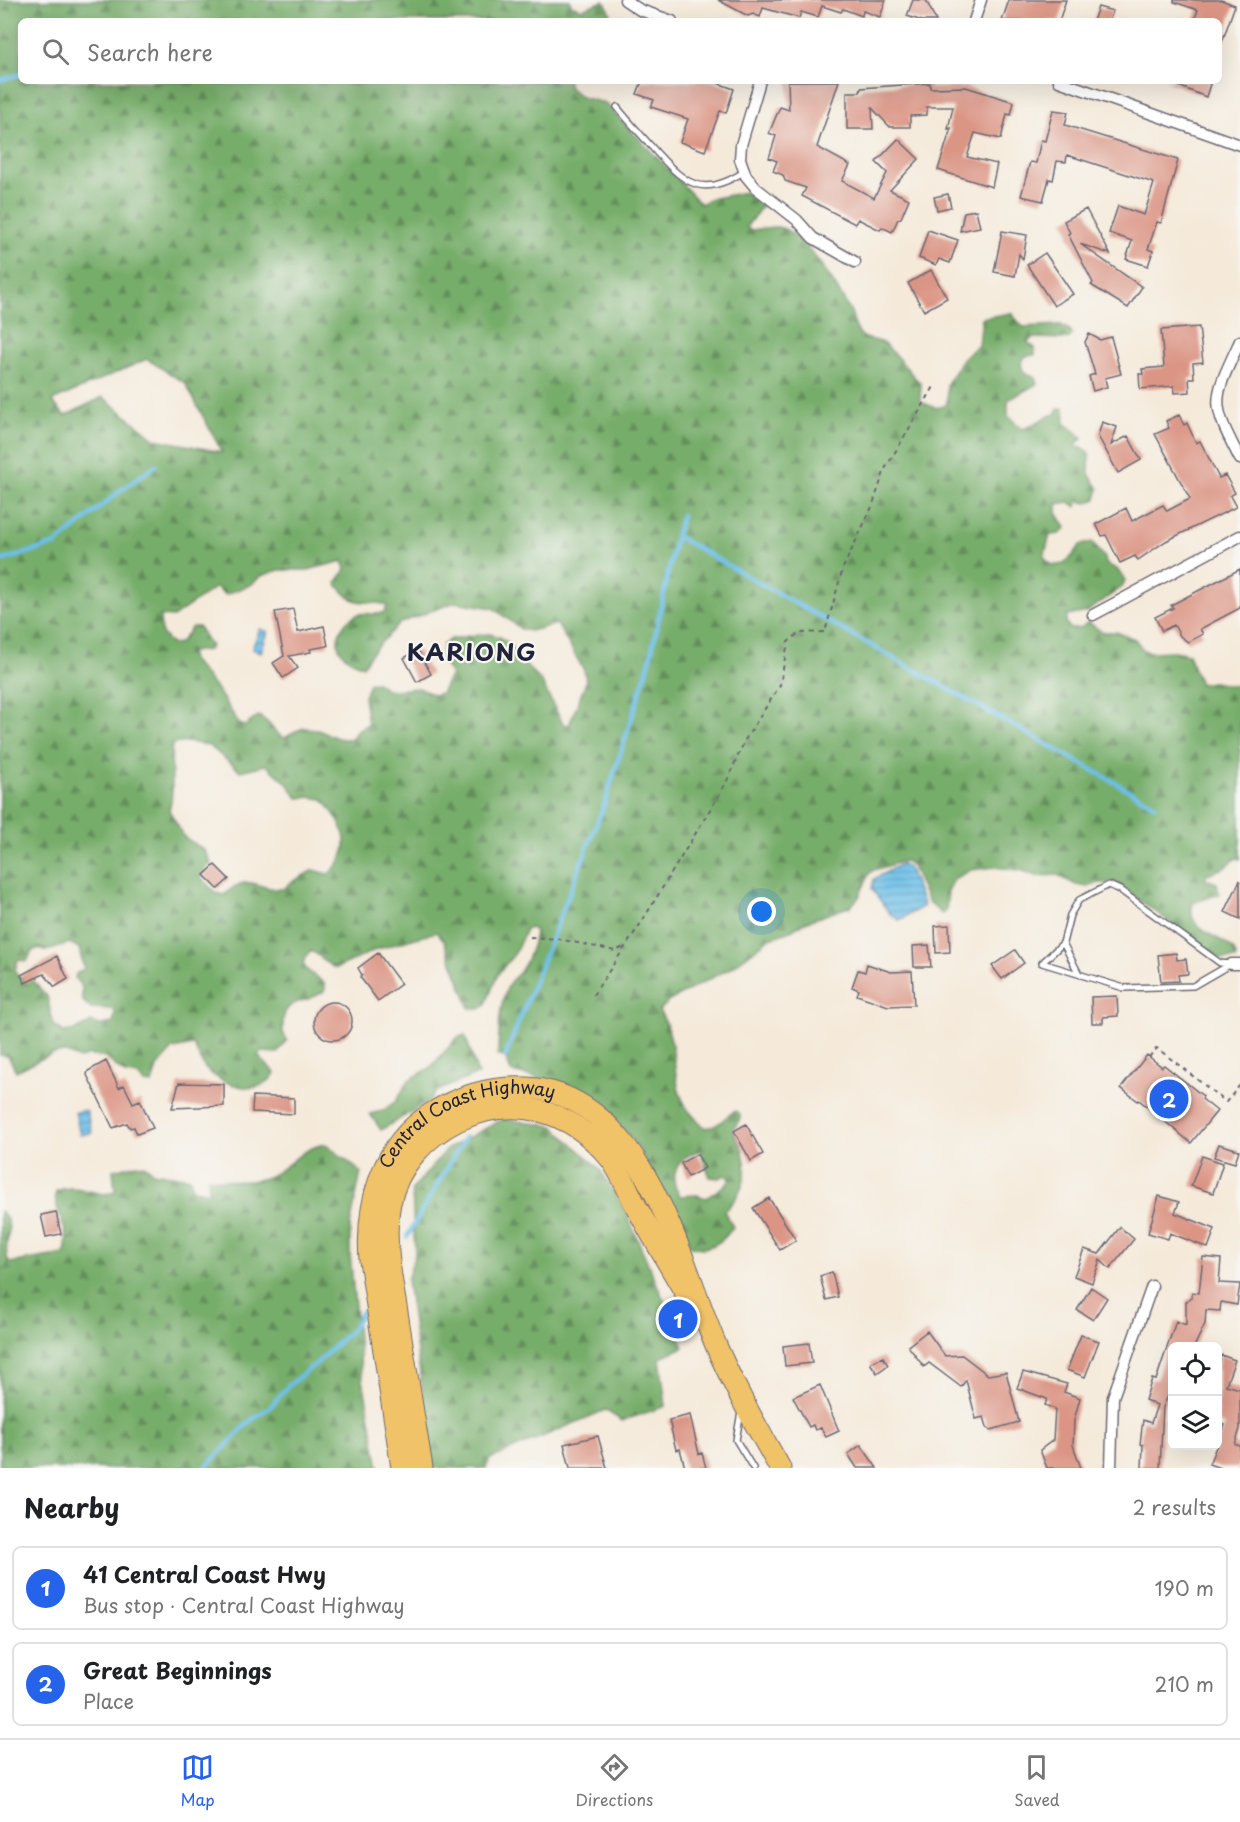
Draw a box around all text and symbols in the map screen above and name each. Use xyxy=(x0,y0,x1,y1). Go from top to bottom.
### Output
search box xyxy=(18,18,1222,84)
icon: search xyxy=(39,35,72,68)
text: Search here xyxy=(87,35,213,68)
district label: KARIONG xyxy=(407,633,537,669)
your location xyxy=(747,897,776,926)
street label: Central Coast Highway xyxy=(371,1073,559,1173)
pin: 2 xyxy=(1150,1076,1188,1122)
pin: 1 xyxy=(658,1296,698,1342)
map controls xyxy=(1168,1342,1222,1450)
button: locate xyxy=(1168,1342,1222,1396)
button: layers xyxy=(1168,1396,1222,1450)
text: Nearby xyxy=(24,1488,119,1527)
text: 2 results xyxy=(1133,1492,1216,1522)
text: 41 Central Coast Hwy xyxy=(83,1557,326,1590)
text: 1 xyxy=(41,1573,50,1603)
text: 190 m xyxy=(1155,1573,1214,1603)
text: Bus stop · Central Coast Highway xyxy=(83,1590,405,1620)
text: Great Beginnings xyxy=(83,1653,272,1686)
text: 2 xyxy=(38,1669,53,1699)
text: 210 m xyxy=(1155,1669,1214,1699)
text: Place xyxy=(83,1686,134,1716)
tab: Map xyxy=(180,1751,215,1811)
tab: Directions xyxy=(575,1751,653,1811)
tab: Saved xyxy=(1014,1751,1060,1811)

